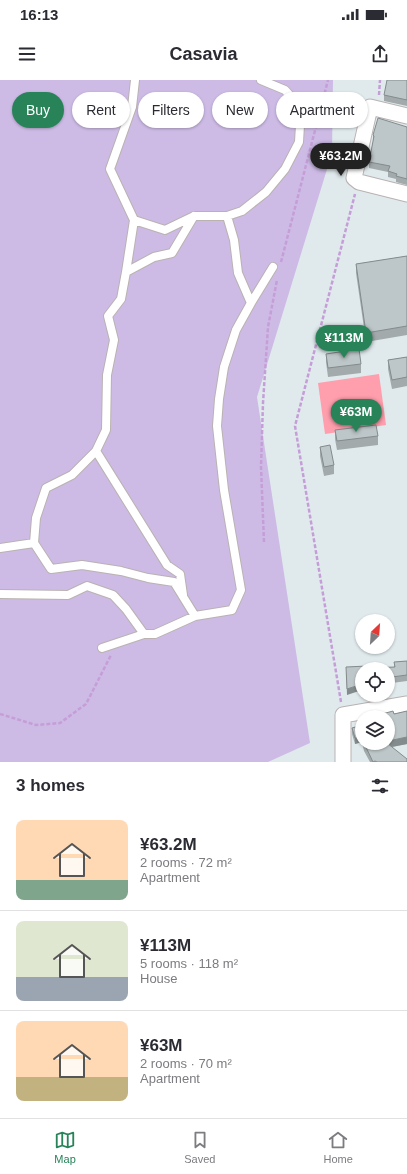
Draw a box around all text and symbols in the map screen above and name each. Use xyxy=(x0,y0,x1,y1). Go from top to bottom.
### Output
text: 16:13 xyxy=(20,6,58,23)
icon: menu xyxy=(16,43,38,65)
icon: share xyxy=(369,43,391,65)
text: Casavia xyxy=(169,44,238,64)
chip: Buy xyxy=(12,92,64,128)
chip: Rent xyxy=(72,92,130,128)
chip: Filters xyxy=(138,92,204,128)
chip: New xyxy=(212,92,268,128)
chip: Apartment xyxy=(276,92,368,128)
pin: ¥63.2M xyxy=(308,143,374,177)
text: ¥63.2M xyxy=(319,148,363,163)
pin: ¥113M xyxy=(316,325,372,359)
text: ¥113M xyxy=(324,330,364,345)
pin: ¥63M xyxy=(332,399,380,433)
text: ¥63M xyxy=(340,404,372,419)
north arrow xyxy=(355,614,395,654)
map controls xyxy=(355,614,395,750)
button: locate xyxy=(355,662,395,702)
button: layers xyxy=(355,710,395,750)
icon: filters xyxy=(369,775,391,797)
text: 3 homes xyxy=(16,776,85,795)
text: ¥63.2M xyxy=(140,835,197,854)
icon: home xyxy=(48,836,96,884)
text: 2 rooms · 72 m² xyxy=(140,855,232,870)
text: Apartment xyxy=(140,870,200,885)
text: ¥113M xyxy=(140,936,191,955)
icon: home xyxy=(48,937,96,985)
text: 5 rooms · 118 m² xyxy=(140,956,238,971)
text: House xyxy=(140,971,178,986)
text: ¥63M xyxy=(140,1036,183,1055)
icon: home xyxy=(48,1037,96,1085)
text: 2 rooms · 70 m² xyxy=(140,1056,232,1071)
text: Apartment xyxy=(140,1071,200,1086)
tab: Map xyxy=(54,1129,76,1165)
tab: Saved xyxy=(184,1129,215,1165)
tab: Home xyxy=(324,1129,353,1165)

